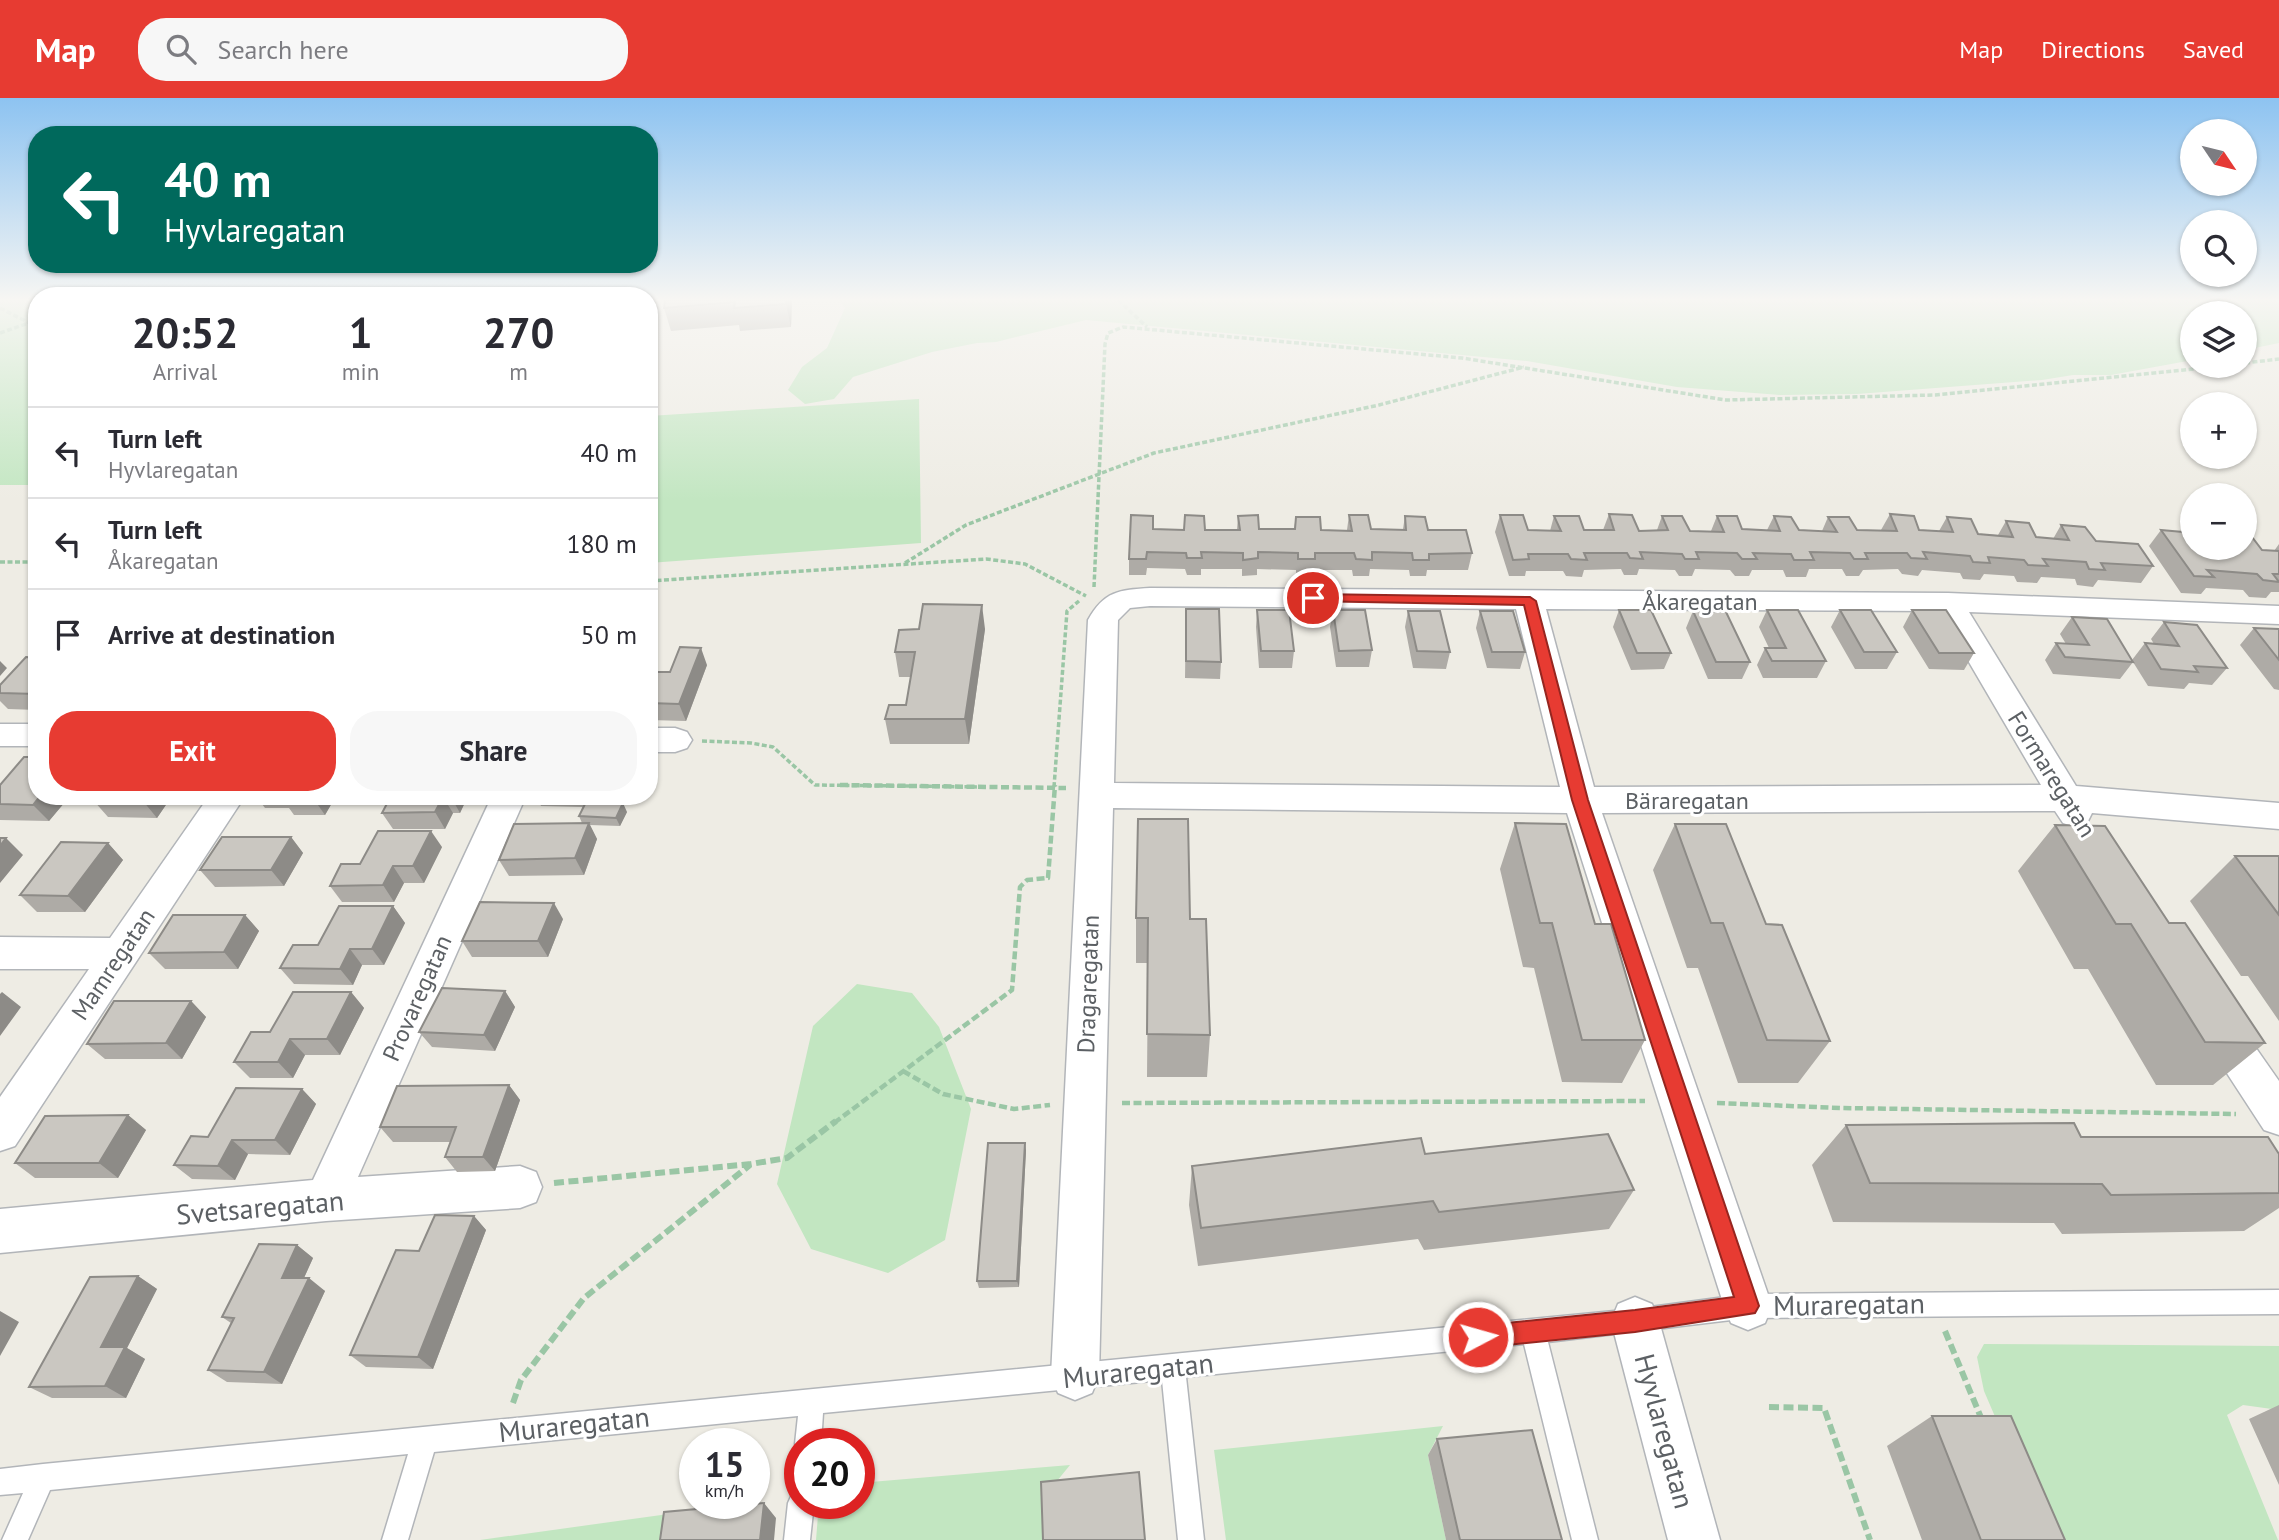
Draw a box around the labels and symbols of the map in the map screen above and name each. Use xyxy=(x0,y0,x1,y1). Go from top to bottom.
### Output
north arrow xyxy=(2180,119,2258,196)
pin xyxy=(1283,568,1343,628)
street label: Åkaregatan xyxy=(1642,586,1758,617)
street label: Formaregatan xyxy=(2001,705,2103,843)
street label: Bäraregatan xyxy=(1625,785,1749,816)
street label: Mamregatan xyxy=(64,902,162,1026)
street label: Dragaregatan xyxy=(1070,914,1106,1054)
street label: Provaregatan xyxy=(375,930,459,1066)
street label: Svetsaregatan xyxy=(174,1181,346,1233)
street label: Muraregatan xyxy=(1773,1284,1925,1324)
position arrow xyxy=(1441,1300,1515,1374)
street label: Muraregatan xyxy=(1061,1344,1215,1396)
street label: Hyvlaregatan xyxy=(1627,1350,1703,1512)
street label: Muraregatan xyxy=(497,1398,651,1450)
speed limit sign: 20 xyxy=(784,1428,875,1519)

